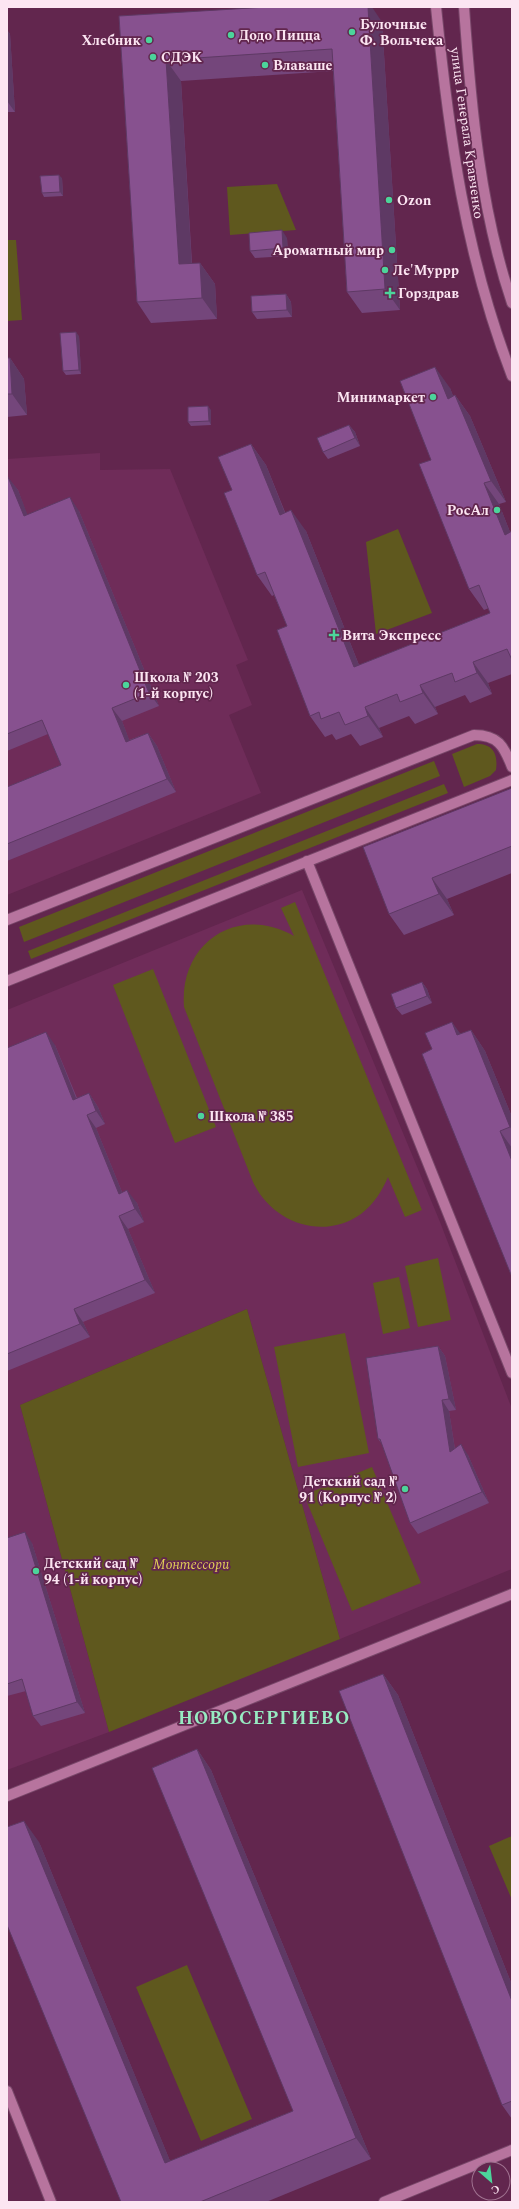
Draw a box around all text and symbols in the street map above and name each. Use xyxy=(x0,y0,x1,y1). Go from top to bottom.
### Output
place label: Булочные Ф. Вольчека xyxy=(360,14,444,51)
place label: Додо Пицца xyxy=(239,25,321,46)
marker: Булочные Ф. Вольчека xyxy=(347,27,357,37)
place label: Хлебник xyxy=(82,30,142,51)
marker: Додо Пицца xyxy=(226,30,236,40)
marker: Хлебник xyxy=(144,35,154,45)
street label: улица Генерала Кравченко xyxy=(444,45,489,220)
place label: СДЭК xyxy=(161,47,202,68)
marker: СДЭК xyxy=(148,52,158,62)
place label: Влаваше xyxy=(273,55,333,76)
marker: Влаваше xyxy=(260,60,270,70)
place label: Ozon xyxy=(397,190,432,211)
marker: Ozon xyxy=(384,195,394,205)
place label: Ароматный мир xyxy=(273,240,384,261)
marker: Ароматный мир xyxy=(387,245,397,255)
place label: Ле'Муррр xyxy=(393,260,459,281)
marker: Ле'Муррр xyxy=(380,265,390,275)
place label: Горздрав xyxy=(398,283,459,304)
marker: Горздрав xyxy=(385,288,395,298)
place label: Минимаркет xyxy=(336,387,425,408)
marker: Минимаркет xyxy=(428,392,438,402)
place label: РосАл xyxy=(447,500,489,521)
marker: РосАл xyxy=(492,505,502,515)
place label: Вита Экспресс xyxy=(342,625,441,646)
marker: Вита Экспресс xyxy=(329,630,339,640)
place label: Школа № 203 (1-й корпус) xyxy=(134,667,219,704)
marker: Школа № 203 (1-й корпус) xyxy=(121,680,131,690)
place label: Школа № 385 xyxy=(209,1106,294,1127)
marker: Школа № 385 xyxy=(196,1111,206,1121)
place label: Детский сад № 91 (Корпус № 2) xyxy=(299,1471,397,1508)
marker: Детский сад № 91 (Корпус № 2) xyxy=(400,1484,410,1494)
place label: Детский сад № 94 (1-й корпус) xyxy=(44,1553,142,1590)
park label: Монтессори xyxy=(153,1554,230,1575)
marker: Детский сад № 94 (1-й корпус) xyxy=(31,1566,41,1576)
district label: НОВОСЕРГИЕВО xyxy=(178,1705,350,1732)
north arrow xyxy=(471,2161,511,2201)
text: С xyxy=(488,2180,503,2199)

